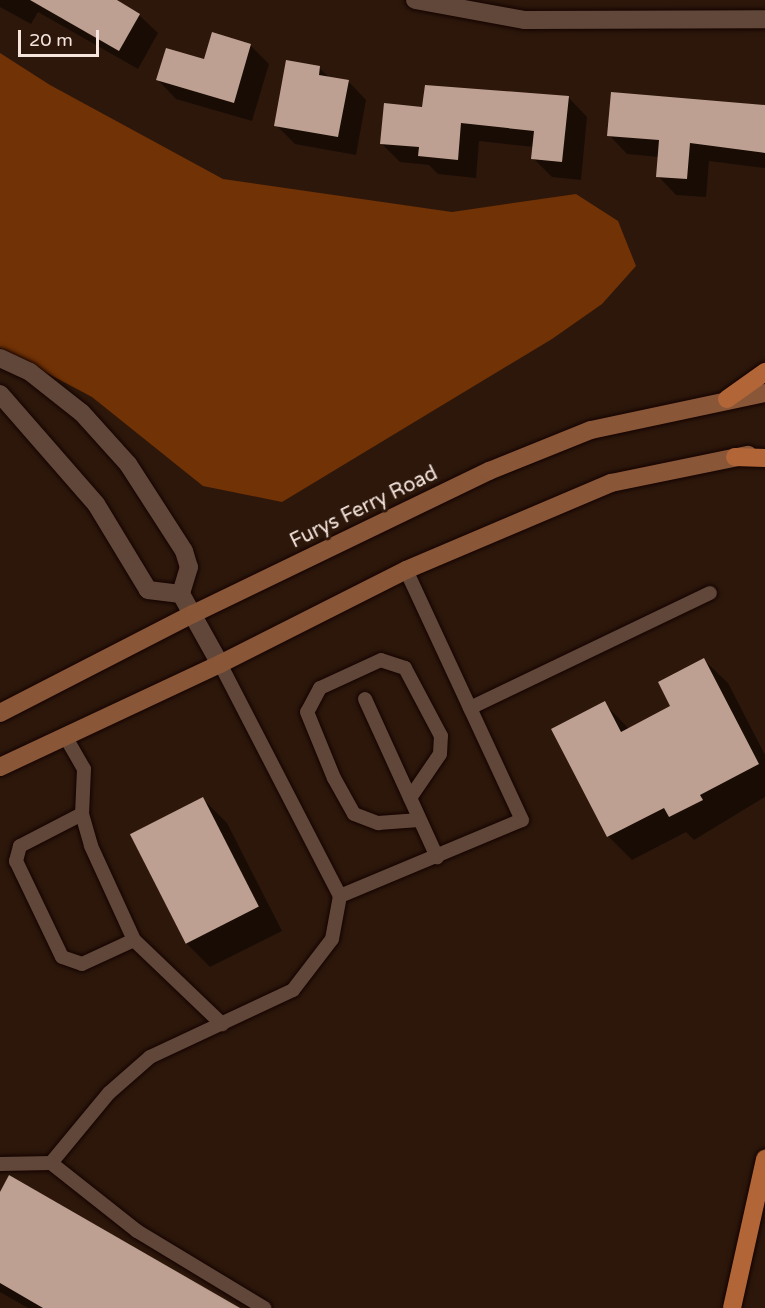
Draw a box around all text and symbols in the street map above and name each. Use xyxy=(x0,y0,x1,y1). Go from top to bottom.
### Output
scale bar xyxy=(21,18,102,56)
text: 20 m xyxy=(29,29,73,51)
street label: Furys Ferry Road xyxy=(286,462,442,554)

